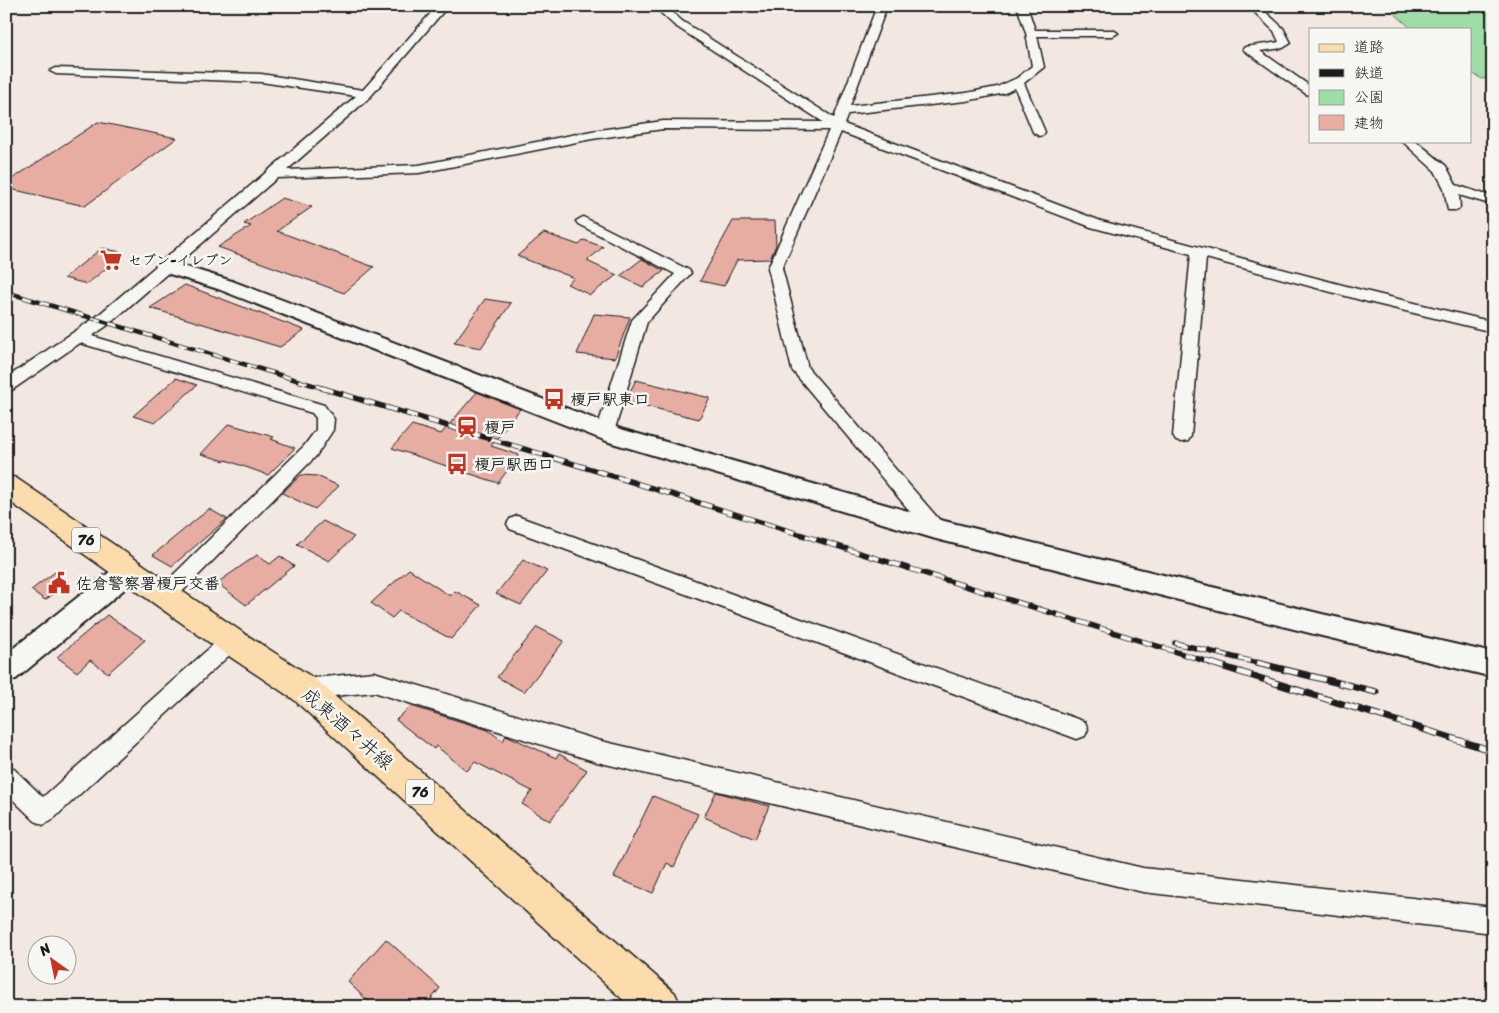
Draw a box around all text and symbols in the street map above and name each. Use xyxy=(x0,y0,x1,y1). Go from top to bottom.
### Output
legend xyxy=(1309,28,1472,142)
text: 道路 xyxy=(1354,34,1384,60)
text: 鉄道 xyxy=(1354,60,1384,86)
text: 公園 xyxy=(1354,84,1384,110)
text: 建物 xyxy=(1354,110,1384,136)
supermarket icon: セブン-イレブン xyxy=(98,247,124,273)
place label: セブン-イレブン xyxy=(128,248,233,273)
place label: 榎戸駅東口 xyxy=(570,385,650,414)
bus stop icon: 榎戸駅東口 xyxy=(541,386,567,412)
place label: 榎戸 xyxy=(484,413,516,442)
station icon: 榎戸 xyxy=(454,414,480,440)
place label: 榎戸駅西口 xyxy=(474,450,554,479)
bus stop icon: 榎戸駅西口 xyxy=(444,451,470,477)
road number: 76 xyxy=(72,528,100,552)
place label: 佐倉警察署榎戸交番 xyxy=(76,569,220,598)
public building icon: 佐倉警察署榎戸交番 xyxy=(46,570,72,596)
street label: 成東酒々井線 xyxy=(294,679,402,778)
road number: 76 xyxy=(406,780,434,804)
north arrow xyxy=(28,936,78,986)
text: N xyxy=(33,936,56,963)

